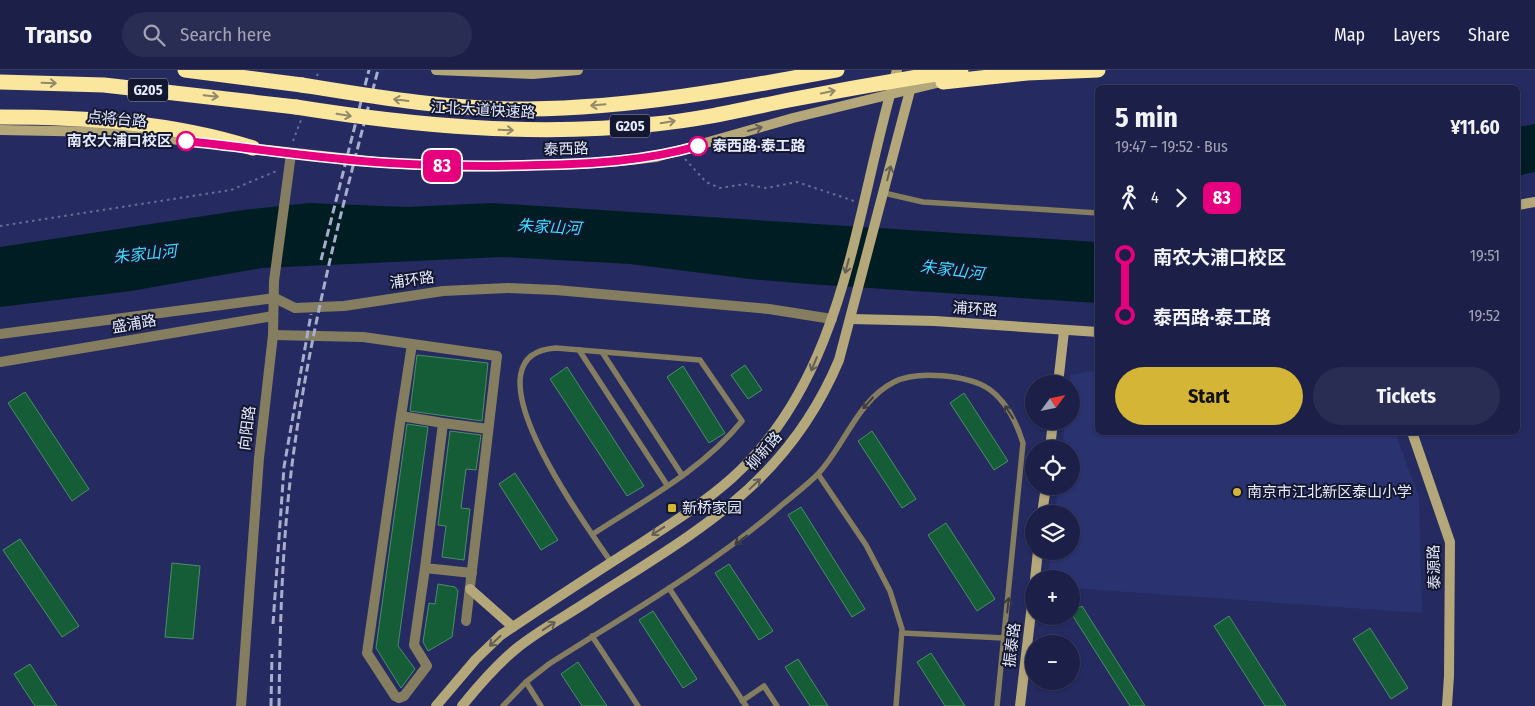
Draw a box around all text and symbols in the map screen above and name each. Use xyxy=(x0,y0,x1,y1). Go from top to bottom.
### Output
search box xyxy=(122,12,472,57)
text: Transo xyxy=(25,21,92,49)
icon: search xyxy=(140,21,168,49)
text: Search here xyxy=(180,23,272,46)
text: Map xyxy=(1334,24,1365,46)
text: Layers xyxy=(1393,24,1440,46)
text: Share xyxy=(1468,24,1510,46)
one-way arrow xyxy=(40,78,56,88)
road number: G205 xyxy=(128,78,168,102)
one-way arrow xyxy=(819,87,835,97)
one-way arrow xyxy=(202,91,218,101)
one-way arrow xyxy=(394,95,410,105)
street label: 江北大道快速路 xyxy=(430,98,536,122)
one-way arrow xyxy=(591,100,607,110)
text: 5 min xyxy=(1115,101,1178,134)
street label: 点将台路 xyxy=(86,107,148,131)
one-way arrow xyxy=(336,110,352,120)
road number: G205 xyxy=(610,114,650,138)
text: ¥11.60 xyxy=(1451,116,1500,139)
one-way arrow xyxy=(660,117,676,127)
one-way arrow xyxy=(747,124,763,134)
one-way arrow xyxy=(498,125,514,135)
marker: 南农大浦口校区 xyxy=(176,131,196,151)
place label: 南农大浦口校区 xyxy=(67,132,172,150)
marker: 泰西路·泰工路 xyxy=(688,136,708,156)
place label: 泰西路·泰工路 xyxy=(712,137,805,155)
text: 19:47 – 19:52 · Bus xyxy=(1115,137,1228,156)
street label: 泰西路 xyxy=(543,139,589,159)
line badge: 83 xyxy=(420,150,464,182)
text: 83 xyxy=(433,155,451,177)
one-way arrow xyxy=(885,166,894,182)
icon: walk xyxy=(1115,184,1143,212)
icon: forward xyxy=(1167,184,1195,212)
text: 83 xyxy=(1213,187,1231,209)
text: 4 xyxy=(1151,188,1159,207)
water label: 朱家山河 xyxy=(517,216,584,238)
water label: 朱家山河 xyxy=(112,241,181,267)
text: 南农大浦口校区 xyxy=(1153,246,1286,269)
text: 19:51 xyxy=(1470,246,1500,265)
water label: 朱家山河 xyxy=(919,257,988,284)
one-way arrow xyxy=(841,258,851,274)
street label: 浦环路 xyxy=(388,268,436,292)
street label: 浦环路 xyxy=(952,298,998,320)
text: 泰西路·泰工路 xyxy=(1153,306,1271,329)
text: 19:52 xyxy=(1468,306,1500,325)
street label: 盛浦路 xyxy=(110,311,158,337)
one-way arrow xyxy=(809,356,818,371)
button: Start xyxy=(1115,367,1303,425)
button: Tickets xyxy=(1313,367,1500,425)
north arrow xyxy=(1025,375,1080,430)
map controls xyxy=(1025,375,1080,690)
one-way arrow xyxy=(862,397,874,410)
street label: 向阳路 xyxy=(235,405,259,451)
one-way arrow xyxy=(1003,405,1014,419)
street label: 柳新路 xyxy=(742,428,786,474)
button: locate xyxy=(1025,440,1080,495)
one-way arrow xyxy=(748,478,761,490)
place label: 南京市江北新区泰山小学 xyxy=(1247,483,1412,501)
marker: 南京市江北新区泰山小学 xyxy=(1231,486,1243,498)
place label: 新桥家园 xyxy=(682,499,742,517)
marker: 新桥家园 xyxy=(666,502,678,514)
button: layers xyxy=(1025,505,1080,560)
one-way arrow xyxy=(652,527,666,537)
one-way arrow xyxy=(735,534,748,545)
street label: 泰源路 xyxy=(1425,544,1443,590)
button: + xyxy=(1025,570,1080,625)
one-way arrow xyxy=(1003,598,1013,614)
one-way arrow xyxy=(542,621,556,631)
street label: 振泰路 xyxy=(1000,622,1024,668)
one-way arrow xyxy=(488,635,501,647)
button: − xyxy=(1025,635,1080,690)

